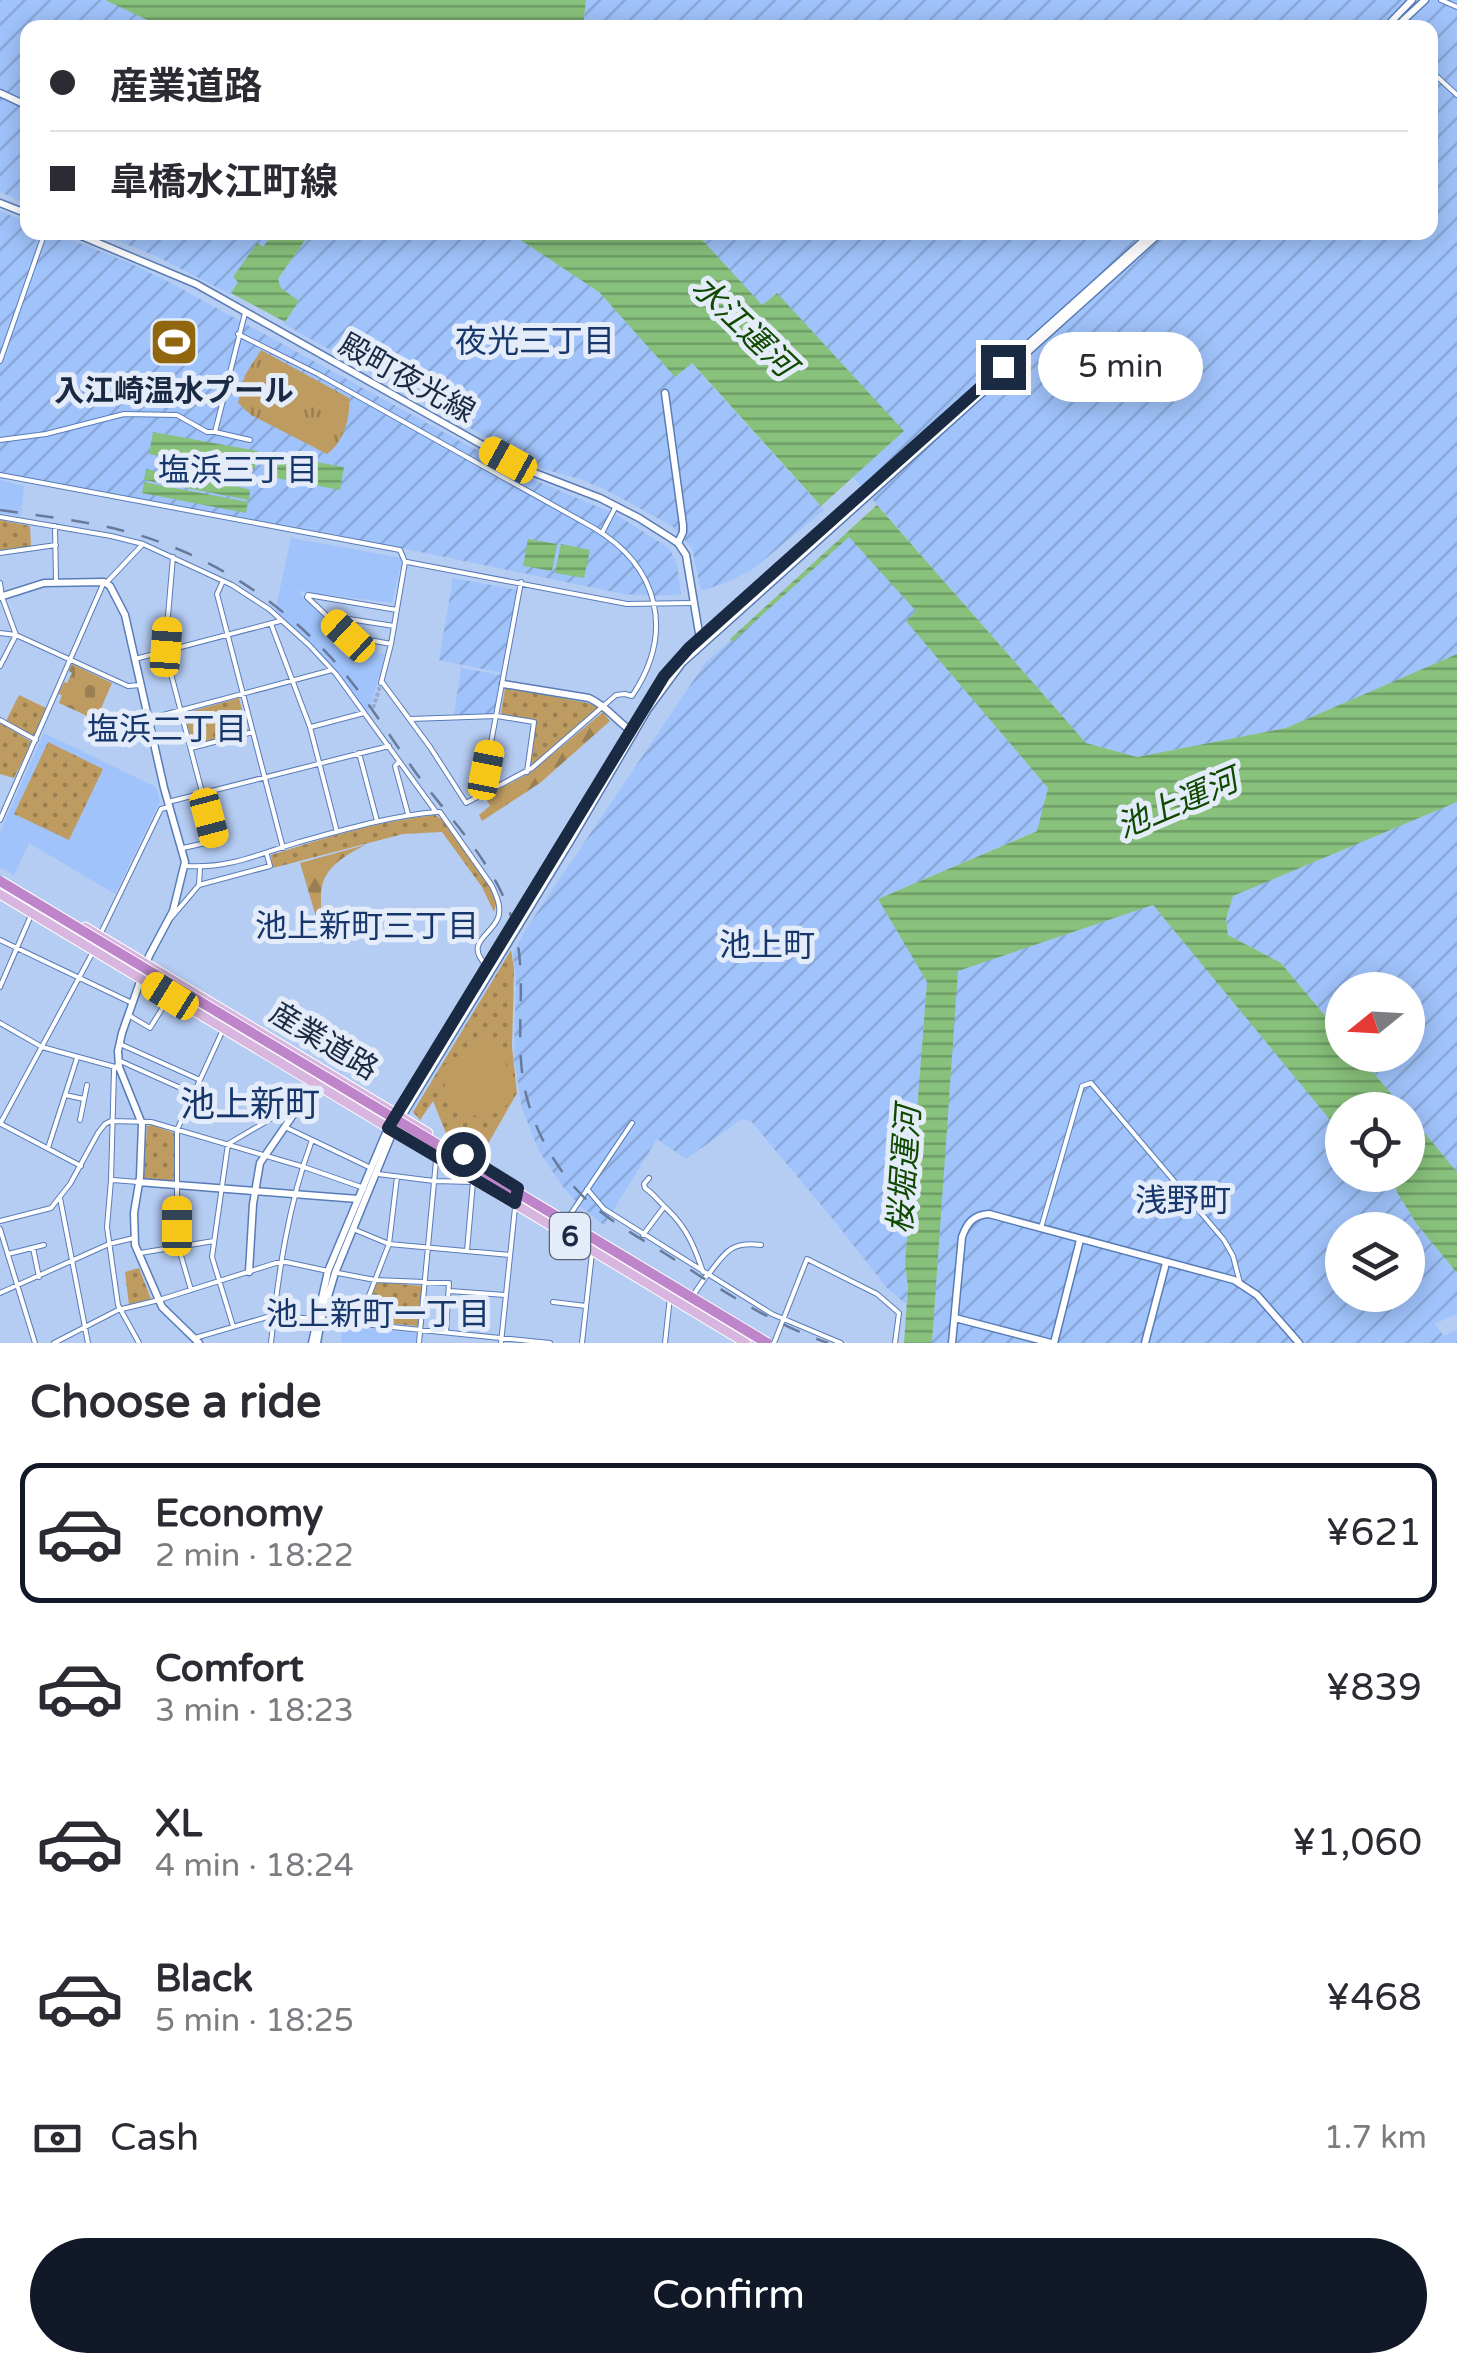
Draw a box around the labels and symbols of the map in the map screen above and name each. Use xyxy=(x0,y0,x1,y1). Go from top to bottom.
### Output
water label: 水江運河 xyxy=(684,269,807,389)
sports icon: 入江崎温水プール xyxy=(148,316,200,368)
district label: 夜光三丁目 xyxy=(455,323,615,361)
street label: 殿町夜光線 xyxy=(332,326,481,431)
callout: 5 min xyxy=(1038,332,1203,402)
route end xyxy=(981,345,1026,390)
place label: 入江崎温水プール xyxy=(54,373,294,410)
car xyxy=(474,432,542,488)
district label: 塩浜三丁目 xyxy=(158,452,318,490)
car xyxy=(316,605,380,667)
car xyxy=(149,616,183,678)
district label: 塩浜二丁目 xyxy=(87,711,247,749)
car xyxy=(466,738,506,802)
water label: 池上運河 xyxy=(1111,759,1249,846)
car xyxy=(187,785,231,851)
district label: 池上新町三丁目 xyxy=(255,908,479,946)
district label: 池上町 xyxy=(719,927,815,965)
car xyxy=(137,967,203,1025)
north arrow xyxy=(1325,972,1425,1072)
street label: 産業道路 xyxy=(263,995,385,1088)
district label: 池上新町 xyxy=(180,1084,320,1126)
water label: 桜堀運河 xyxy=(882,1099,929,1235)
route start xyxy=(441,1132,486,1177)
district label: 浅野町 xyxy=(1135,1182,1231,1220)
car xyxy=(162,1196,192,1256)
road number: 6 xyxy=(550,1213,590,1259)
district label: 池上新町一丁目 xyxy=(266,1296,490,1334)

